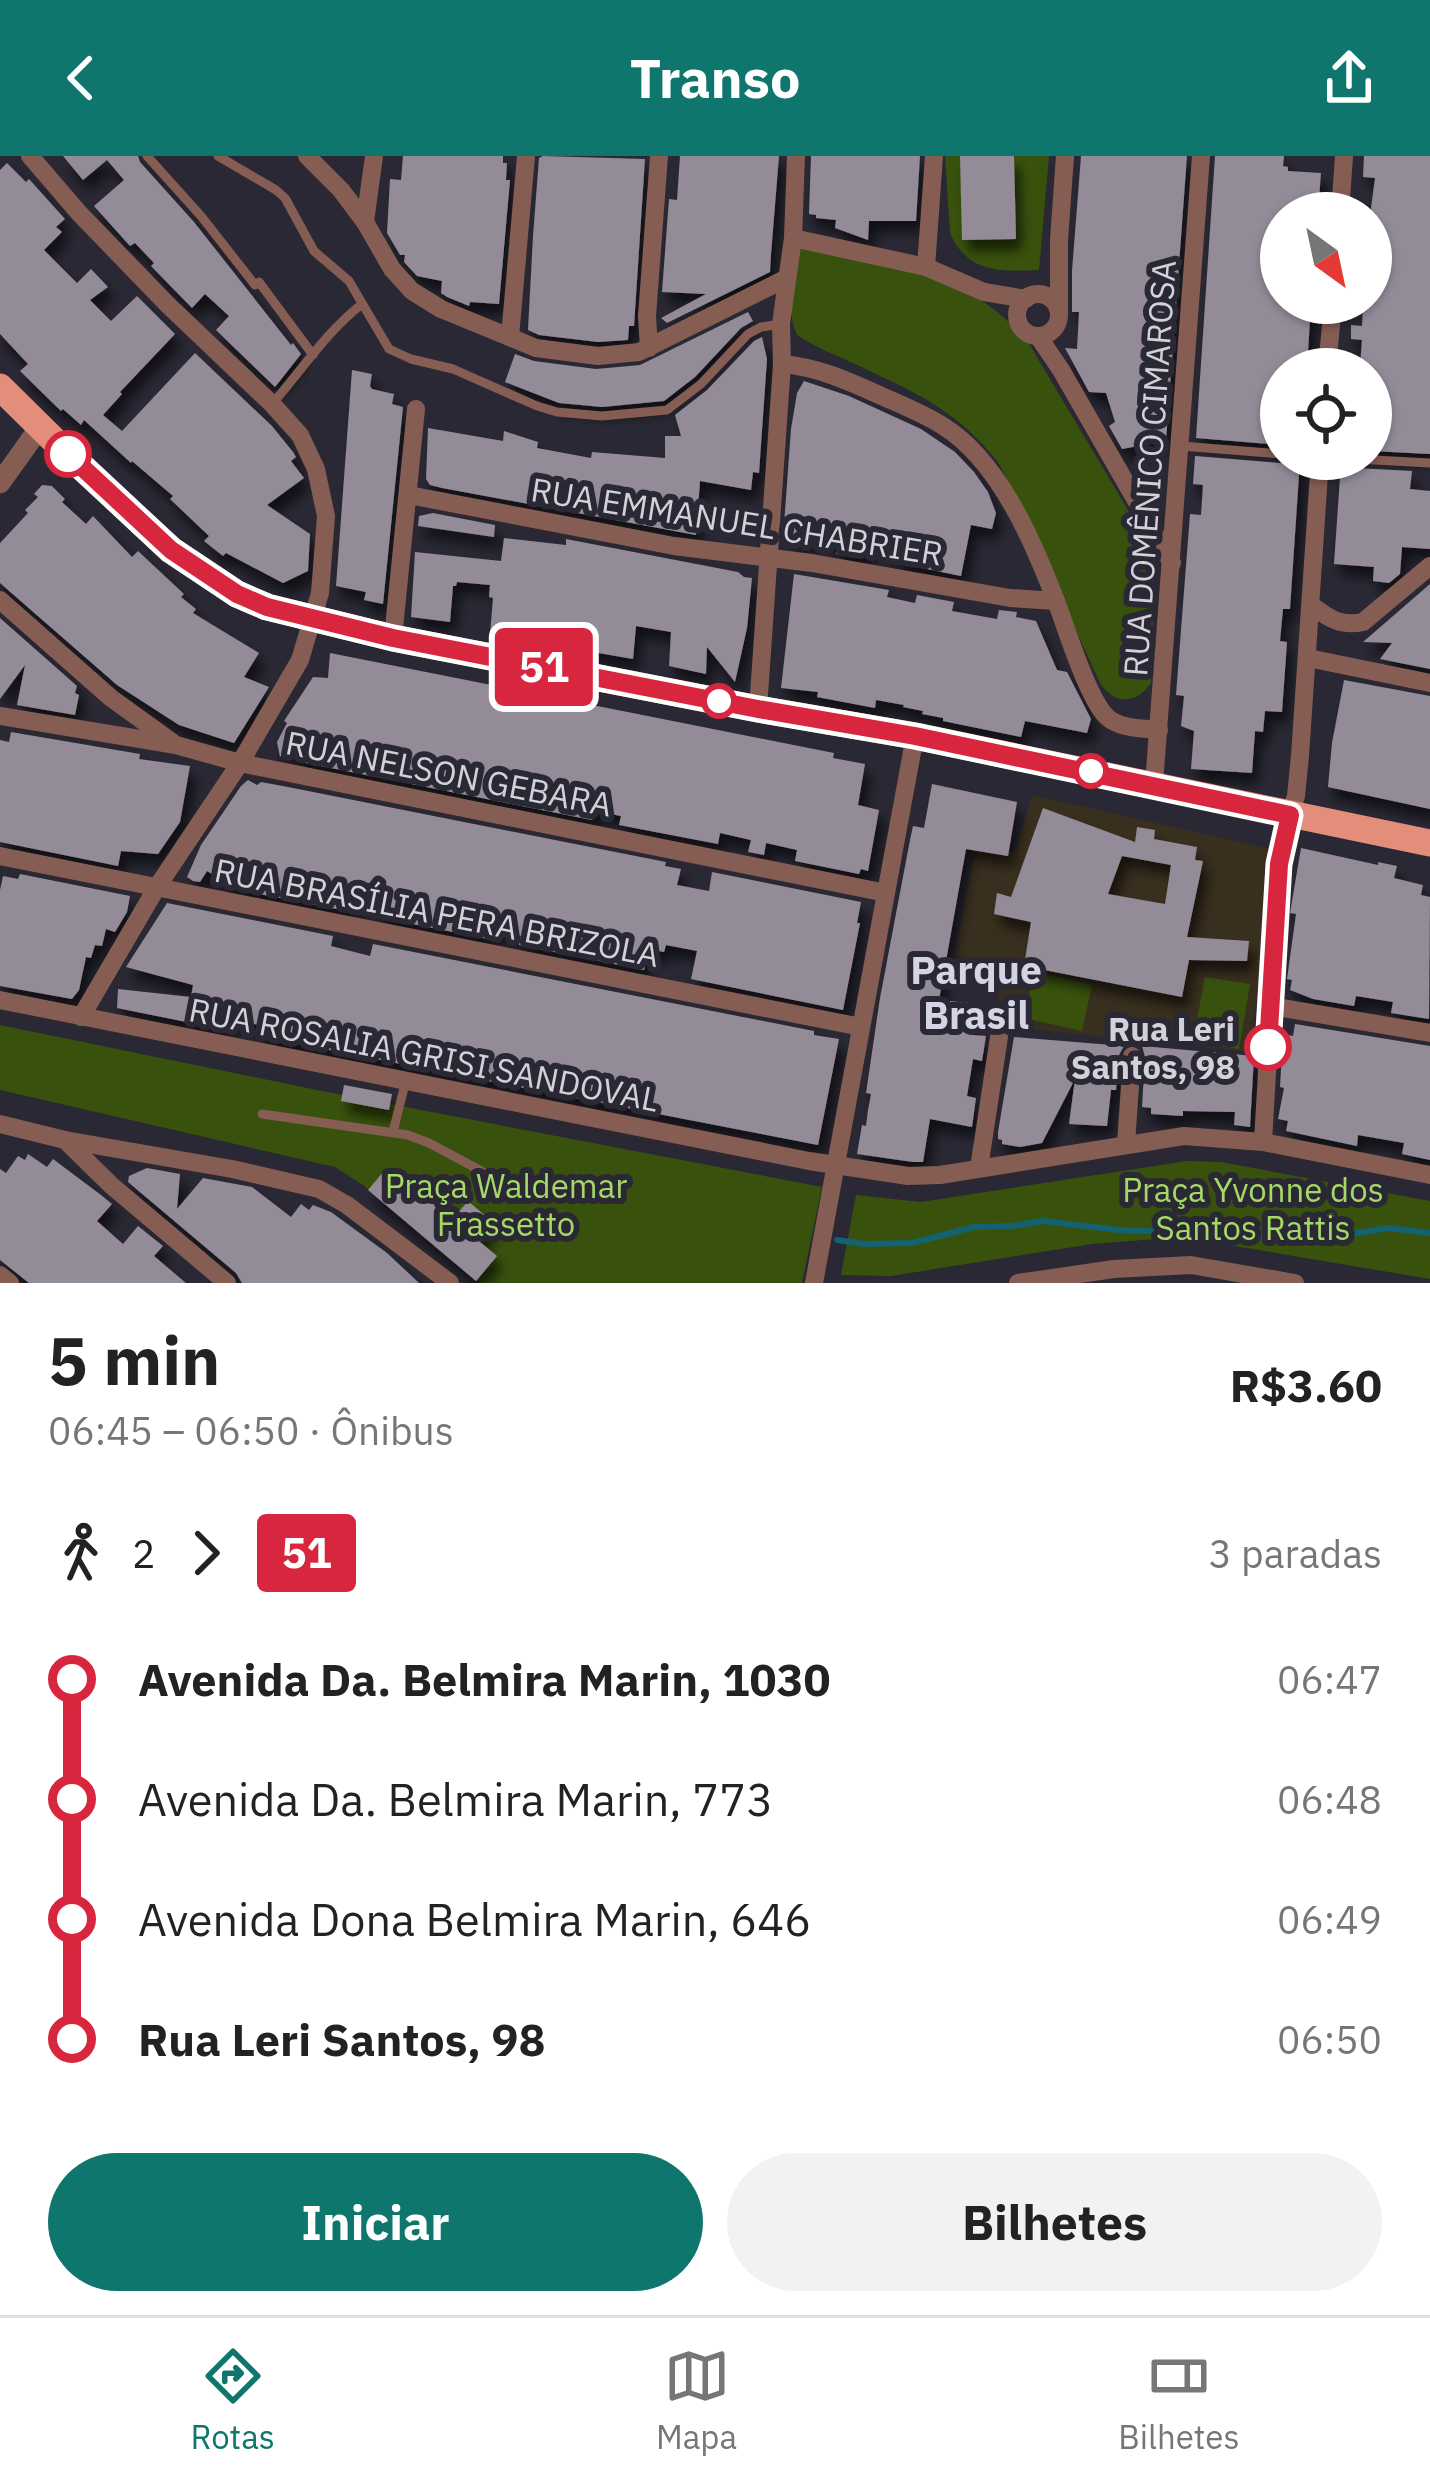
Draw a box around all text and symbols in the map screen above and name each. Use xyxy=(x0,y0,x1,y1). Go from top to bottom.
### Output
text: Transo xyxy=(630,43,800,113)
icon: back xyxy=(48,45,114,111)
icon: share xyxy=(1316,45,1382,111)
north arrow xyxy=(1260,192,1392,324)
map controls xyxy=(1260,192,1392,480)
street label: RUA DOMÊNICO CIMAROSA xyxy=(1113,258,1185,678)
button: locate xyxy=(1260,348,1392,480)
unlabelled marker xyxy=(46,432,90,476)
street label: RUA EMMANUEL CHABRIER xyxy=(528,467,946,575)
line badge: 51 xyxy=(490,628,598,706)
text: 51 xyxy=(519,639,569,694)
unlabelled marker xyxy=(703,685,735,717)
street label: RUA NELSON GEBARA xyxy=(282,720,616,826)
unlabelled marker xyxy=(1075,755,1107,787)
street label: RUA BRASÍLIA PERA BRIZOLA xyxy=(211,848,663,976)
district label: Parque Brasil xyxy=(910,944,1042,1040)
street label: RUA ROSALIA GRISI SANDOVAL xyxy=(186,987,662,1121)
place label: Rua Leri Santos, 98 xyxy=(1071,1007,1235,1088)
marker: Rua Leri Santos, 98 xyxy=(1246,1025,1290,1069)
park label: Praça Waldemar Frassetto xyxy=(385,1164,627,1245)
park label: Praça Yvonne dos Santos Rattis xyxy=(1122,1168,1384,1249)
text: 5 min xyxy=(48,1317,220,1403)
text: R$3.60 xyxy=(1230,1356,1382,1414)
text: 06:45 – 06:50 · Ônibus xyxy=(48,1405,454,1456)
icon: walk xyxy=(48,1520,114,1586)
icon: forward xyxy=(173,1520,239,1586)
text: 51 xyxy=(281,1525,332,1580)
text: 2 xyxy=(132,1528,155,1579)
text: 3 paradas xyxy=(1209,1528,1382,1579)
text: Avenida Da. Belmira Marin, 1030 xyxy=(138,1650,831,1708)
text: 06:47 xyxy=(1277,1654,1382,1705)
text: Avenida Da. Belmira Marin, 773 xyxy=(138,1770,773,1828)
text: 06:48 xyxy=(1277,1774,1382,1825)
text: Avenida Dona Belmira Marin, 646 xyxy=(138,1890,811,1948)
text: 06:49 xyxy=(1277,1894,1382,1945)
text: Rua Leri Santos, 98 xyxy=(138,2010,546,2068)
text: 06:50 xyxy=(1277,2014,1382,2065)
button: Iniciar xyxy=(48,2153,703,2291)
button: Bilhetes xyxy=(727,2153,1382,2291)
tab: Rotas xyxy=(191,2343,275,2458)
tab: Mapa xyxy=(656,2343,737,2458)
tab: Bilhetes xyxy=(1118,2343,1239,2458)

